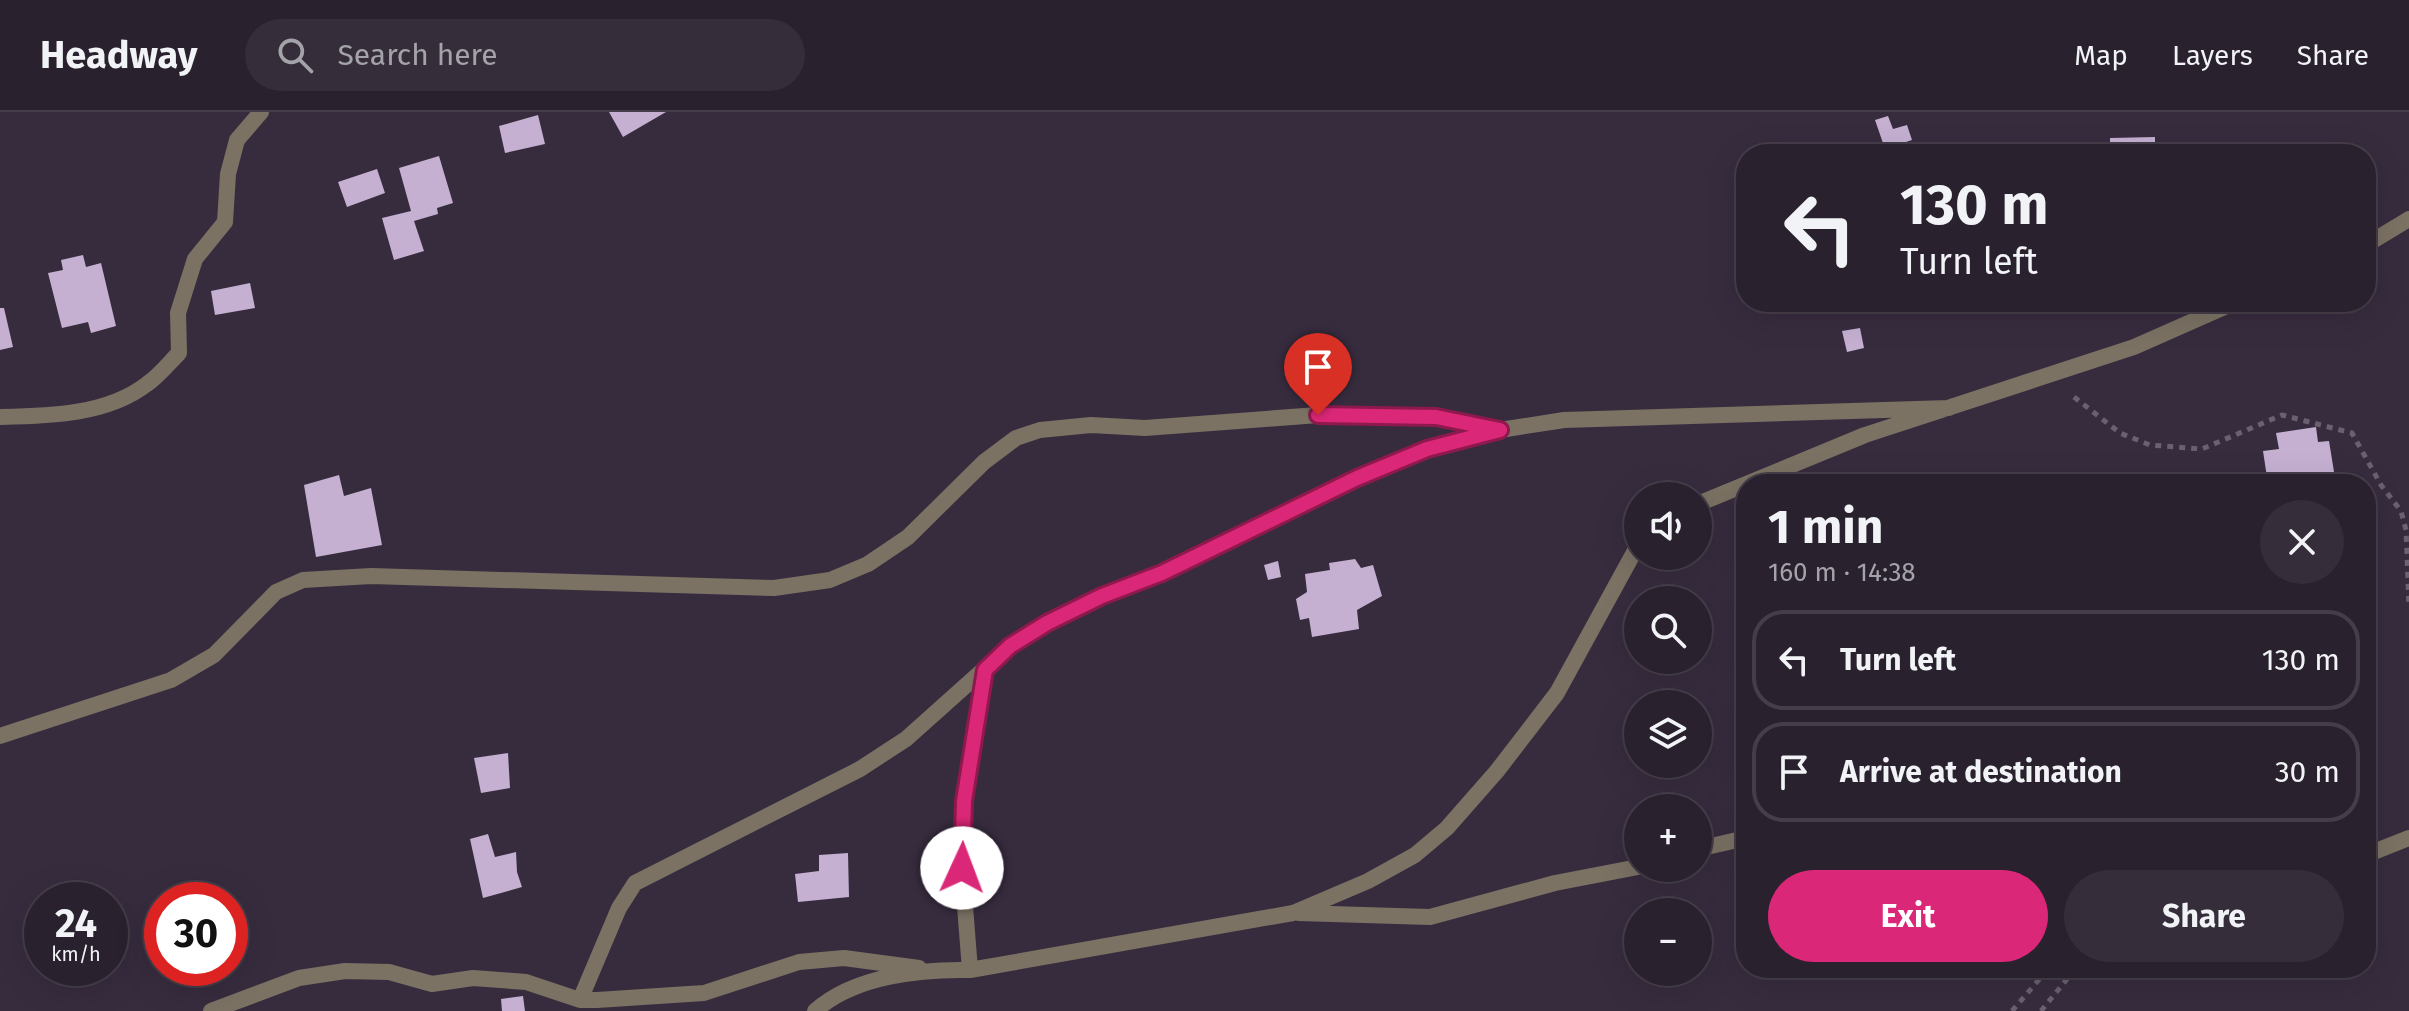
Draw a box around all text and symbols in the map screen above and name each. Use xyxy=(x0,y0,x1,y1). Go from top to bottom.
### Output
search box xyxy=(245,19,805,91)
text: Headway xyxy=(40,32,197,78)
icon: search xyxy=(273,33,317,77)
text: Search here xyxy=(337,37,498,73)
text: Map xyxy=(2074,39,2128,72)
text: Layers xyxy=(2172,39,2253,72)
text: Share xyxy=(2297,39,2369,72)
text: 130 m xyxy=(1900,172,2048,239)
icon: left xyxy=(1768,176,1872,280)
text: Turn left xyxy=(1900,240,2038,284)
pin xyxy=(1284,333,1352,415)
icon: arrive xyxy=(1296,345,1340,389)
map controls xyxy=(1624,482,1712,986)
button: sound xyxy=(1624,482,1712,570)
text: 1 min xyxy=(1768,498,1883,556)
button: close xyxy=(2260,500,2344,584)
text: 160 m · 14:38 xyxy=(1768,557,1916,588)
button: search xyxy=(1624,586,1712,674)
icon: left xyxy=(1772,638,1816,682)
text: Turn left xyxy=(1840,642,1956,678)
text: 130 m xyxy=(2262,642,2340,678)
button: layers xyxy=(1624,690,1712,778)
icon: arrive xyxy=(1772,750,1816,794)
text: Arrive at destination xyxy=(1840,754,2122,790)
text: 30 m xyxy=(2275,754,2340,790)
button: + xyxy=(1624,794,1712,882)
position arrow xyxy=(920,826,1004,910)
button: Exit xyxy=(1768,870,2048,962)
button: Share xyxy=(2064,870,2344,962)
speed limit sign: 30 xyxy=(144,882,248,986)
button: − xyxy=(1624,898,1712,986)
text: 24 xyxy=(55,900,97,948)
text: km/h xyxy=(51,942,101,966)

